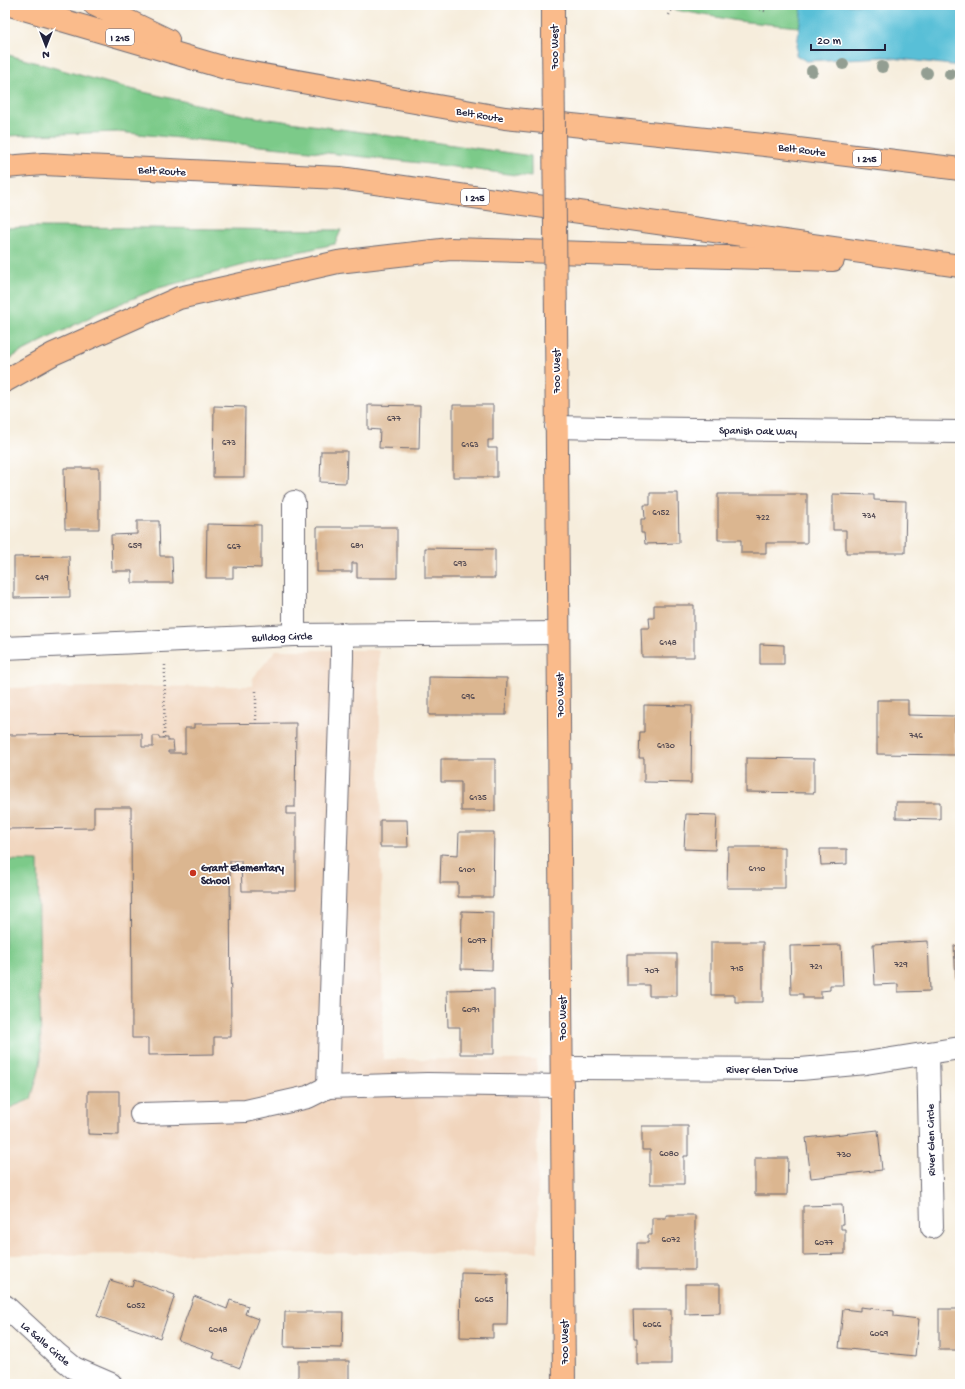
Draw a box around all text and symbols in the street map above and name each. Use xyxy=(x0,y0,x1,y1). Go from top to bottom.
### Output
street label: 700 West xyxy=(550,23,562,70)
north arrow xyxy=(26,26,66,66)
scale bar xyxy=(811,26,885,52)
road number: I 215 xyxy=(106,29,134,45)
text: 20 m xyxy=(817,35,842,49)
text: N xyxy=(42,48,50,60)
street label: Belt Route xyxy=(454,106,504,126)
street label: Belt Route xyxy=(776,142,826,160)
road number: I 215 xyxy=(853,150,881,166)
street label: Belt Route xyxy=(137,165,186,179)
road number: I 215 xyxy=(461,189,489,205)
street label: 700 West xyxy=(552,347,564,394)
house number: 677 xyxy=(387,414,401,425)
street label: Spanish Oak Way xyxy=(719,425,798,439)
house number: 673 xyxy=(222,438,236,449)
house number: 6163 xyxy=(461,440,479,451)
house number: 6152 xyxy=(652,508,670,519)
house number: 734 xyxy=(861,511,877,522)
house number: 722 xyxy=(755,513,770,524)
house number: 659 xyxy=(128,541,142,552)
house number: 681 xyxy=(350,541,364,552)
house number: 667 xyxy=(227,542,241,553)
house number: 693 xyxy=(453,559,467,570)
house number: 649 xyxy=(35,573,49,584)
street label: Bulldog Circle xyxy=(251,631,313,645)
house number: 6148 xyxy=(659,638,677,649)
street label: 700 West xyxy=(555,671,567,718)
house number: 696 xyxy=(461,692,475,703)
house number: 746 xyxy=(908,731,923,742)
house number: 6130 xyxy=(657,741,675,752)
house number: 6135 xyxy=(469,793,487,804)
place label: Grant Elementary School xyxy=(201,862,284,888)
house number: 6110 xyxy=(749,864,765,875)
house number: 6101 xyxy=(459,865,476,876)
marker: Grant Elementary School xyxy=(188,868,198,878)
house number: 6097 xyxy=(468,936,487,947)
house number: 729 xyxy=(893,960,908,971)
house number: 721 xyxy=(809,962,823,973)
house number: 715 xyxy=(729,964,744,975)
house number: 707 xyxy=(644,966,660,977)
street label: 700 West xyxy=(558,994,570,1041)
house number: 6091 xyxy=(462,1005,480,1016)
street label: River Glen Drive xyxy=(726,1065,798,1077)
street label: River Glen Circle xyxy=(925,1103,939,1176)
house number: 6080 xyxy=(659,1149,679,1160)
house number: 730 xyxy=(836,1150,851,1161)
house number: 6072 xyxy=(662,1235,681,1246)
house number: 6077 xyxy=(814,1238,834,1249)
house number: 6065 xyxy=(475,1295,494,1306)
house number: 6052 xyxy=(127,1301,146,1312)
street label: 700 West xyxy=(560,1318,572,1365)
street label: La Salle Circle xyxy=(18,1320,72,1369)
house number: 6066 xyxy=(643,1320,662,1331)
house number: 6048 xyxy=(209,1325,227,1336)
house number: 6069 xyxy=(870,1329,889,1340)

